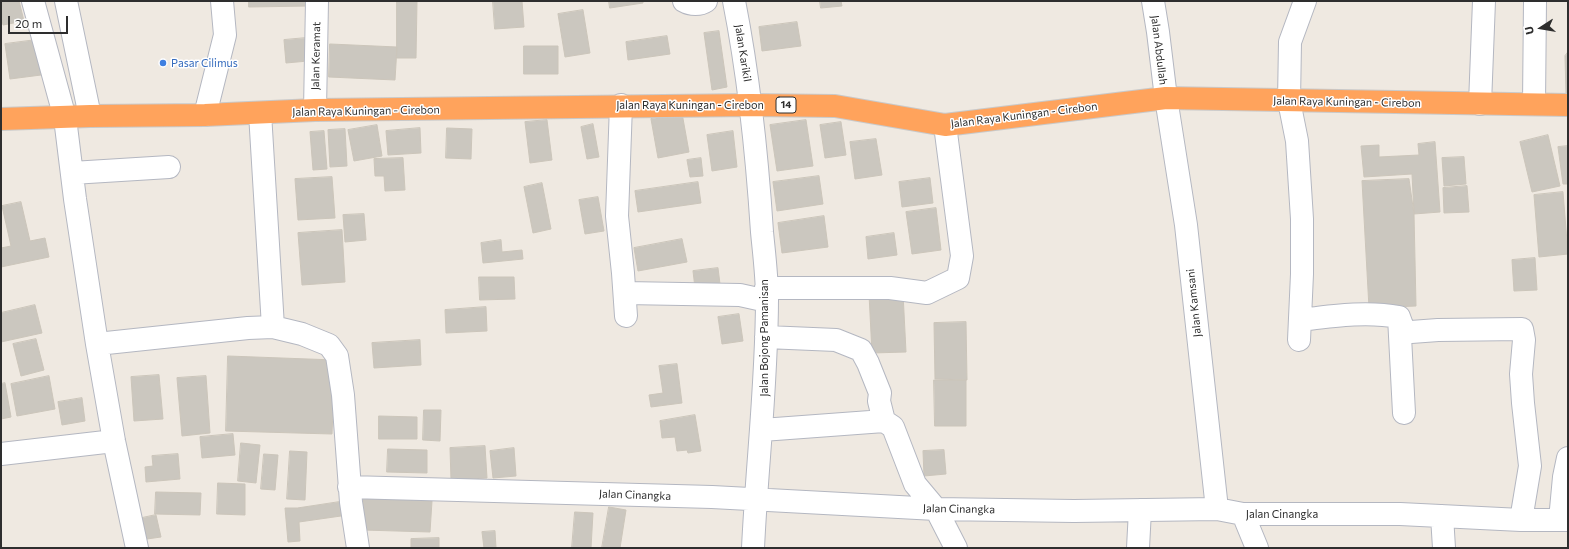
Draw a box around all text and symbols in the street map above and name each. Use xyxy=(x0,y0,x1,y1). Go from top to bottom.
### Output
scale bar xyxy=(10,8,70,34)
north arrow xyxy=(1521,8,1561,48)
street label: Jalan Abdullah xyxy=(1148,14,1170,86)
text: 20 m xyxy=(15,16,42,30)
street label: Jalan Keramat xyxy=(309,22,323,90)
street label: Jalan Karikil xyxy=(732,23,754,83)
text: U xyxy=(1522,25,1536,36)
place label: Pasar Cilimus xyxy=(171,56,238,70)
marker: Pasar Cilimus xyxy=(158,58,168,68)
street label: Jalan Raya Kuningan - Cirebon xyxy=(1273,94,1421,110)
road number: 14 xyxy=(776,97,796,113)
street label: Jalan Raya Kuningan - Cirebon xyxy=(616,98,764,112)
street label: Jalan Raya Kuningan - Cirebon xyxy=(950,99,1098,131)
street label: Jalan Raya Kuningan - Cirebon xyxy=(292,103,440,119)
street label: Jalan Kamsani xyxy=(1184,268,1204,338)
street label: Jalan Bojong Pamanisan xyxy=(757,279,771,397)
street label: Jalan Cinangka xyxy=(599,487,671,503)
street label: Jalan Cinangka xyxy=(923,502,995,516)
street label: Jalan Cinangka xyxy=(1246,507,1318,521)

